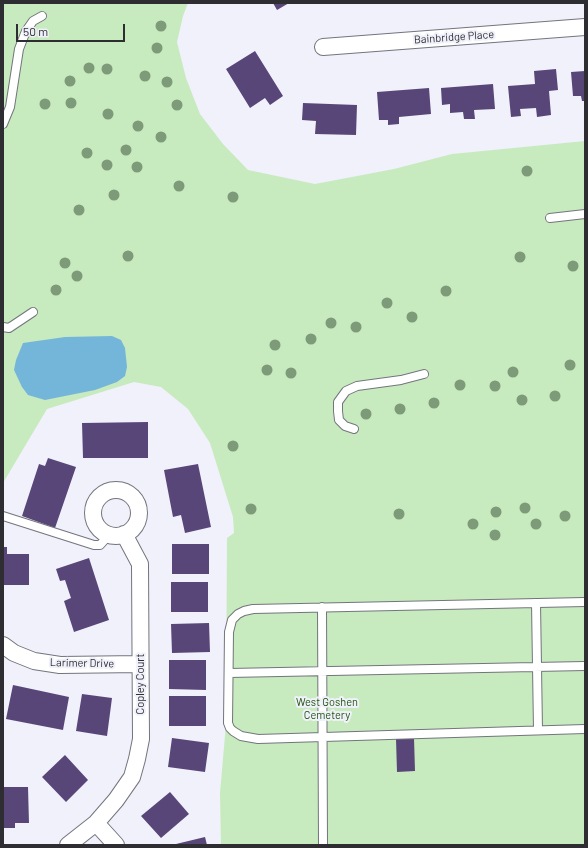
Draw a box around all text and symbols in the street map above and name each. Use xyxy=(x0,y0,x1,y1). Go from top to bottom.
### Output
scale bar xyxy=(18,16,127,42)
text: 50 m xyxy=(23,24,48,38)
street label: Bainbridge Place xyxy=(414,28,494,46)
street label: Copley Court xyxy=(133,654,147,714)
street label: Larimer Drive xyxy=(50,656,114,670)
park label: West Goshen Cemetery xyxy=(296,695,358,721)

